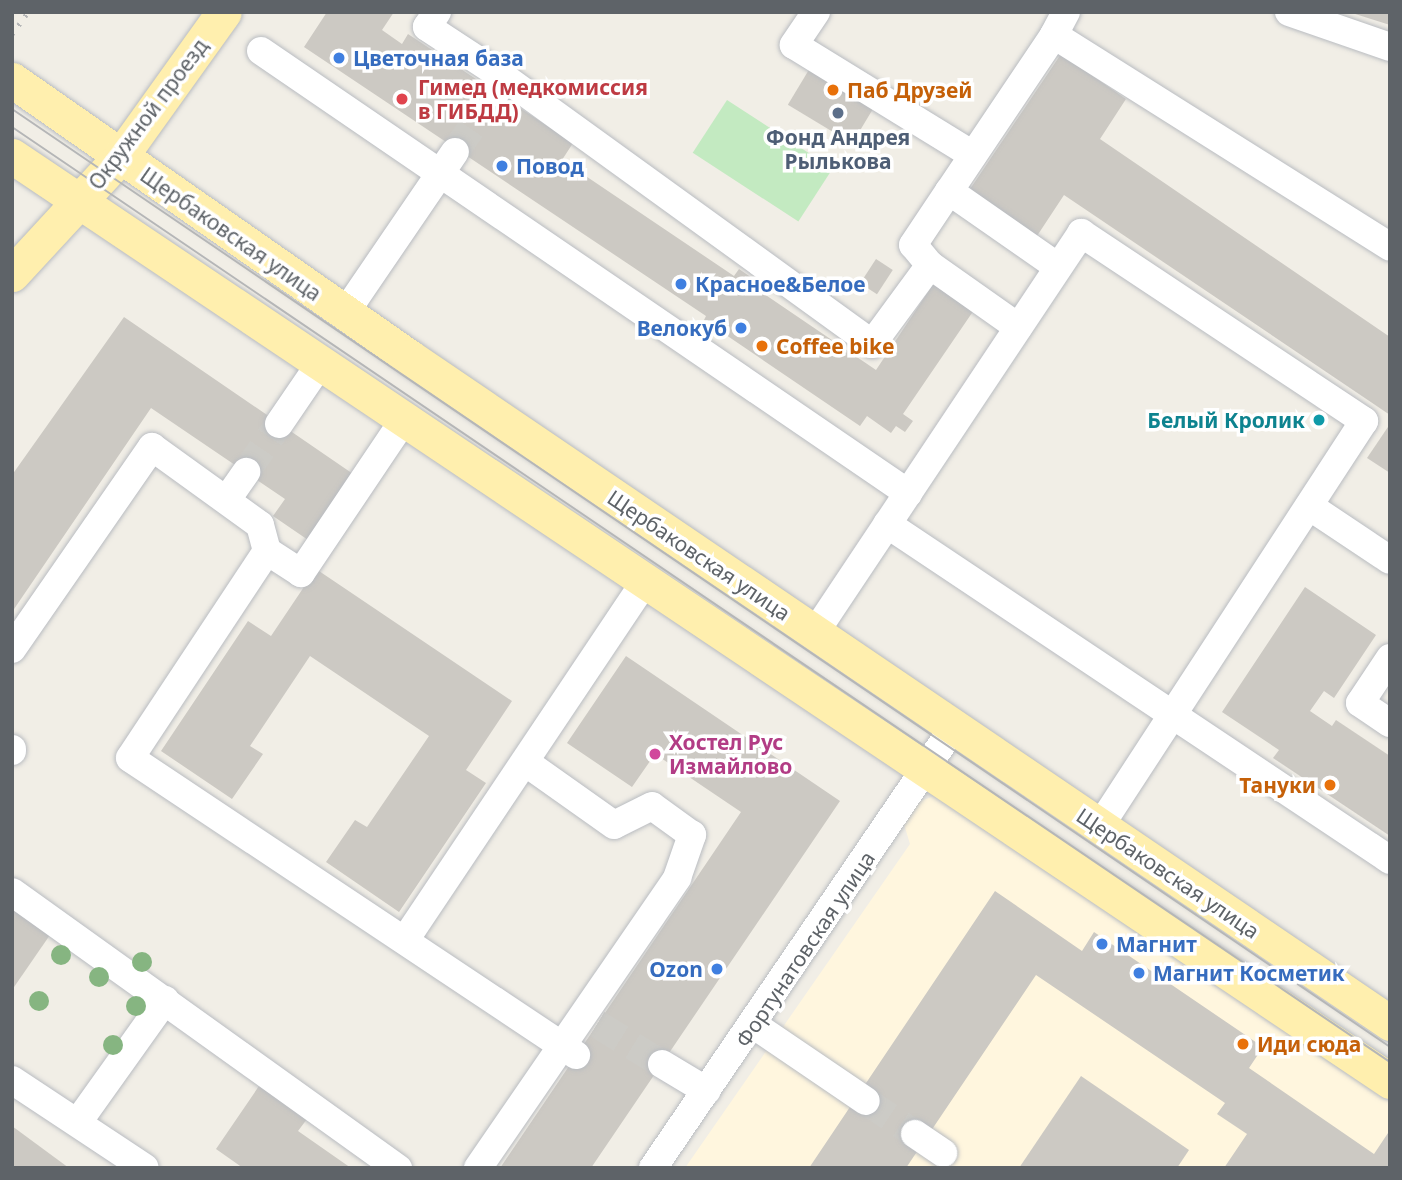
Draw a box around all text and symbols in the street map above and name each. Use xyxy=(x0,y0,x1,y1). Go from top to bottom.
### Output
street label: Окружной проезд xyxy=(83,34,213,194)
place label: Цветочная база xyxy=(353,45,524,71)
marker: Цветочная база xyxy=(331,50,347,66)
place label: Гимед (медкомиссия в ГИБДД) xyxy=(418,74,648,124)
place label: Паб Друзей xyxy=(847,77,972,103)
marker: Паб Друзей xyxy=(825,82,841,98)
marker: Гимед (медкомиссия в ГИБДД) xyxy=(392,89,412,109)
marker: Фонд Андрея Рылькова xyxy=(830,105,846,121)
place label: Фонд Андрея Рылькова xyxy=(766,124,910,174)
place label: Повод xyxy=(516,153,584,179)
marker: Повод xyxy=(494,158,510,174)
street label: Щербаковская улица xyxy=(136,162,326,306)
place label: Красное&Белое xyxy=(695,271,866,297)
marker: Красное&Белое xyxy=(673,276,689,292)
place label: Велокуб xyxy=(637,315,727,341)
marker: Велокуб xyxy=(733,320,749,336)
place label: Coffee bike xyxy=(776,333,894,359)
marker: Coffee bike xyxy=(754,338,770,354)
place label: Белый Кролик xyxy=(1147,407,1305,433)
marker: Белый Кролик xyxy=(1311,412,1327,428)
street label: Щербаковская улица xyxy=(603,484,795,626)
place label: Хостел Рус Измайлово xyxy=(669,729,792,779)
marker: Хостел Рус Измайлово xyxy=(647,746,663,762)
place label: Тануки xyxy=(1239,772,1316,798)
marker: Тануки xyxy=(1322,777,1338,793)
street label: Щербаковская улица xyxy=(1072,802,1264,944)
street label: Фортунатовская улица xyxy=(730,846,880,1052)
place label: Магнит xyxy=(1116,931,1197,957)
marker: Магнит xyxy=(1094,936,1110,952)
place label: Ozon xyxy=(649,956,703,982)
place label: Магнит Косметик xyxy=(1153,960,1345,986)
marker: Ozon xyxy=(709,961,725,977)
marker: Магнит Косметик xyxy=(1131,965,1147,981)
place label: Иди сюда xyxy=(1257,1031,1361,1057)
marker: Иди сюда xyxy=(1235,1036,1251,1052)

